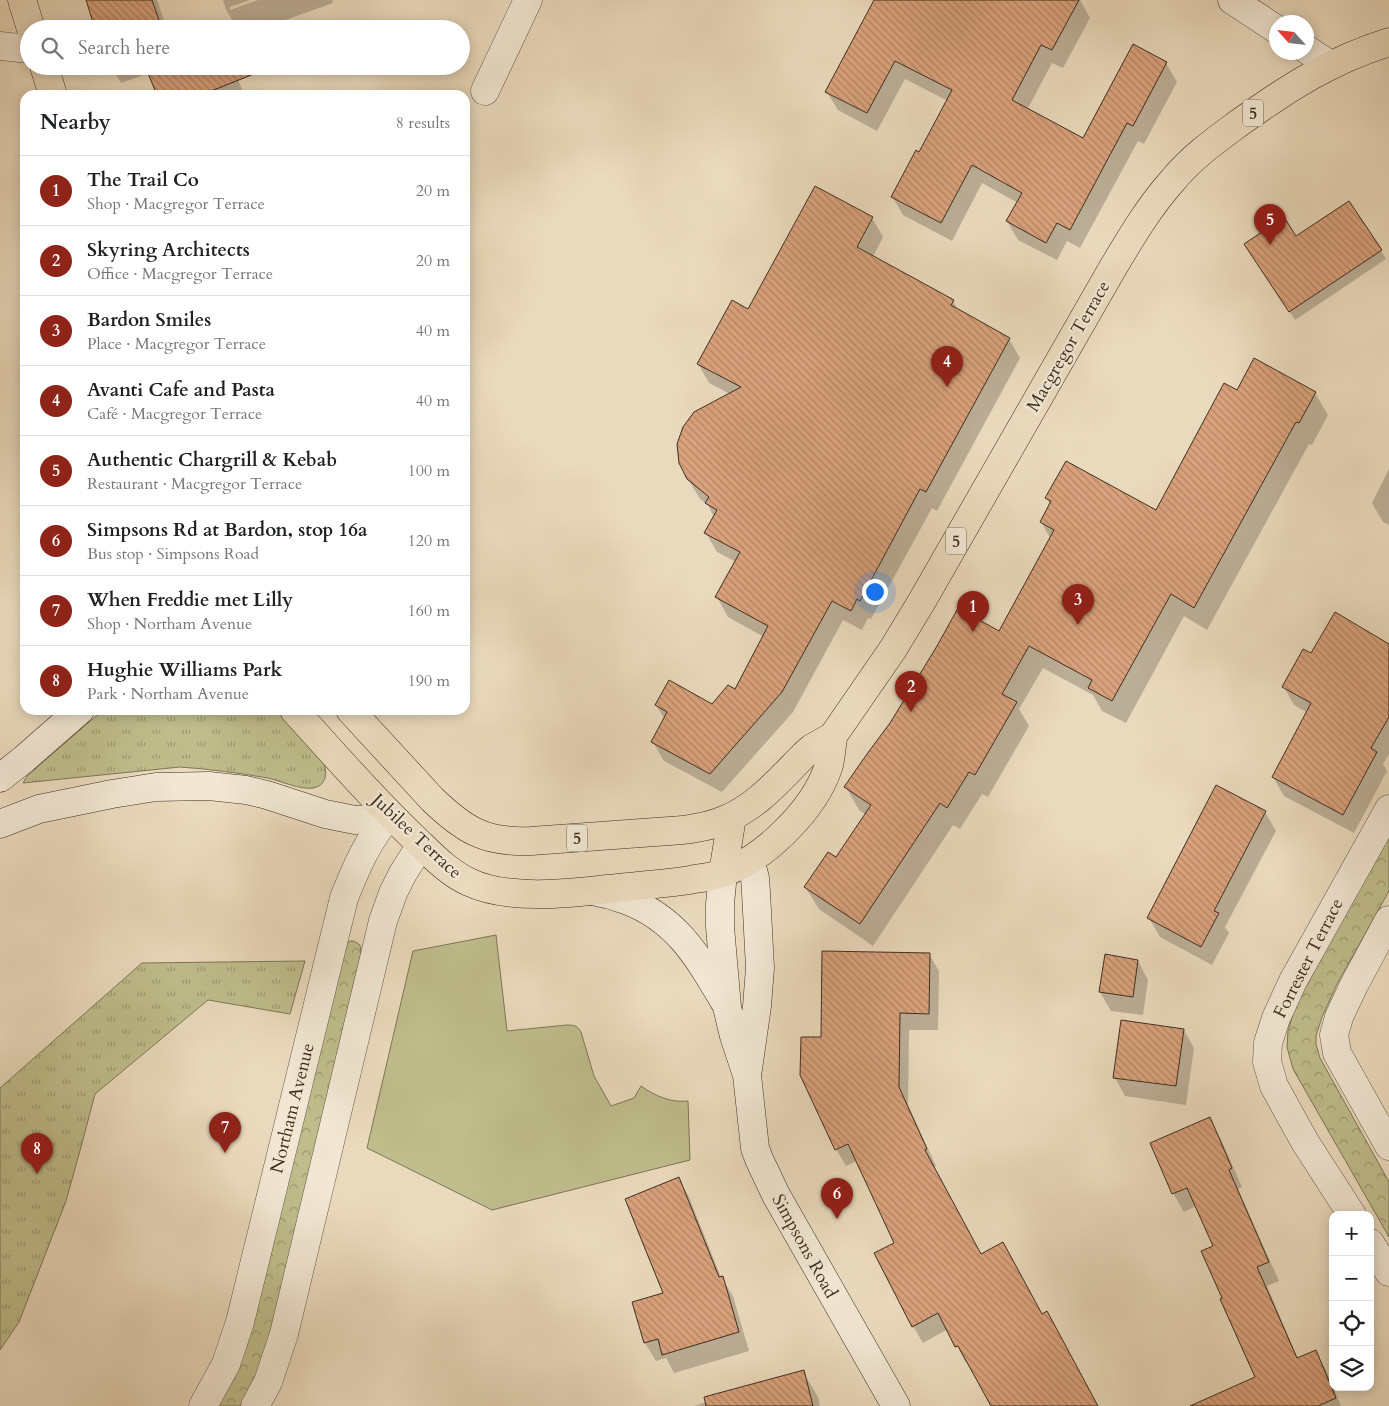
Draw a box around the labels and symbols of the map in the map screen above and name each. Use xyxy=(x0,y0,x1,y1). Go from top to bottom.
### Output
north arrow xyxy=(1269,15,1314,60)
road number: 5 xyxy=(1243,100,1263,126)
pin: 5 xyxy=(1254,204,1286,245)
street label: Macgregor Terrace xyxy=(1021,276,1116,416)
pin: 4 xyxy=(931,346,963,387)
road number: 5 xyxy=(946,528,966,554)
your location xyxy=(862,579,888,605)
pin: 3 xyxy=(1062,584,1094,625)
pin: 1 xyxy=(957,591,989,632)
pin: 2 xyxy=(895,671,927,712)
street label: Jubilee Terrace xyxy=(364,786,467,885)
road number: 5 xyxy=(567,824,587,851)
street label: Forrester Terrace xyxy=(1268,894,1349,1022)
street label: Northam Avenue xyxy=(264,1040,321,1176)
pin: 7 xyxy=(209,1112,241,1153)
pin: 8 xyxy=(21,1133,53,1174)
pin: 6 xyxy=(821,1178,853,1219)
street label: Simpsons Road xyxy=(766,1190,844,1303)

